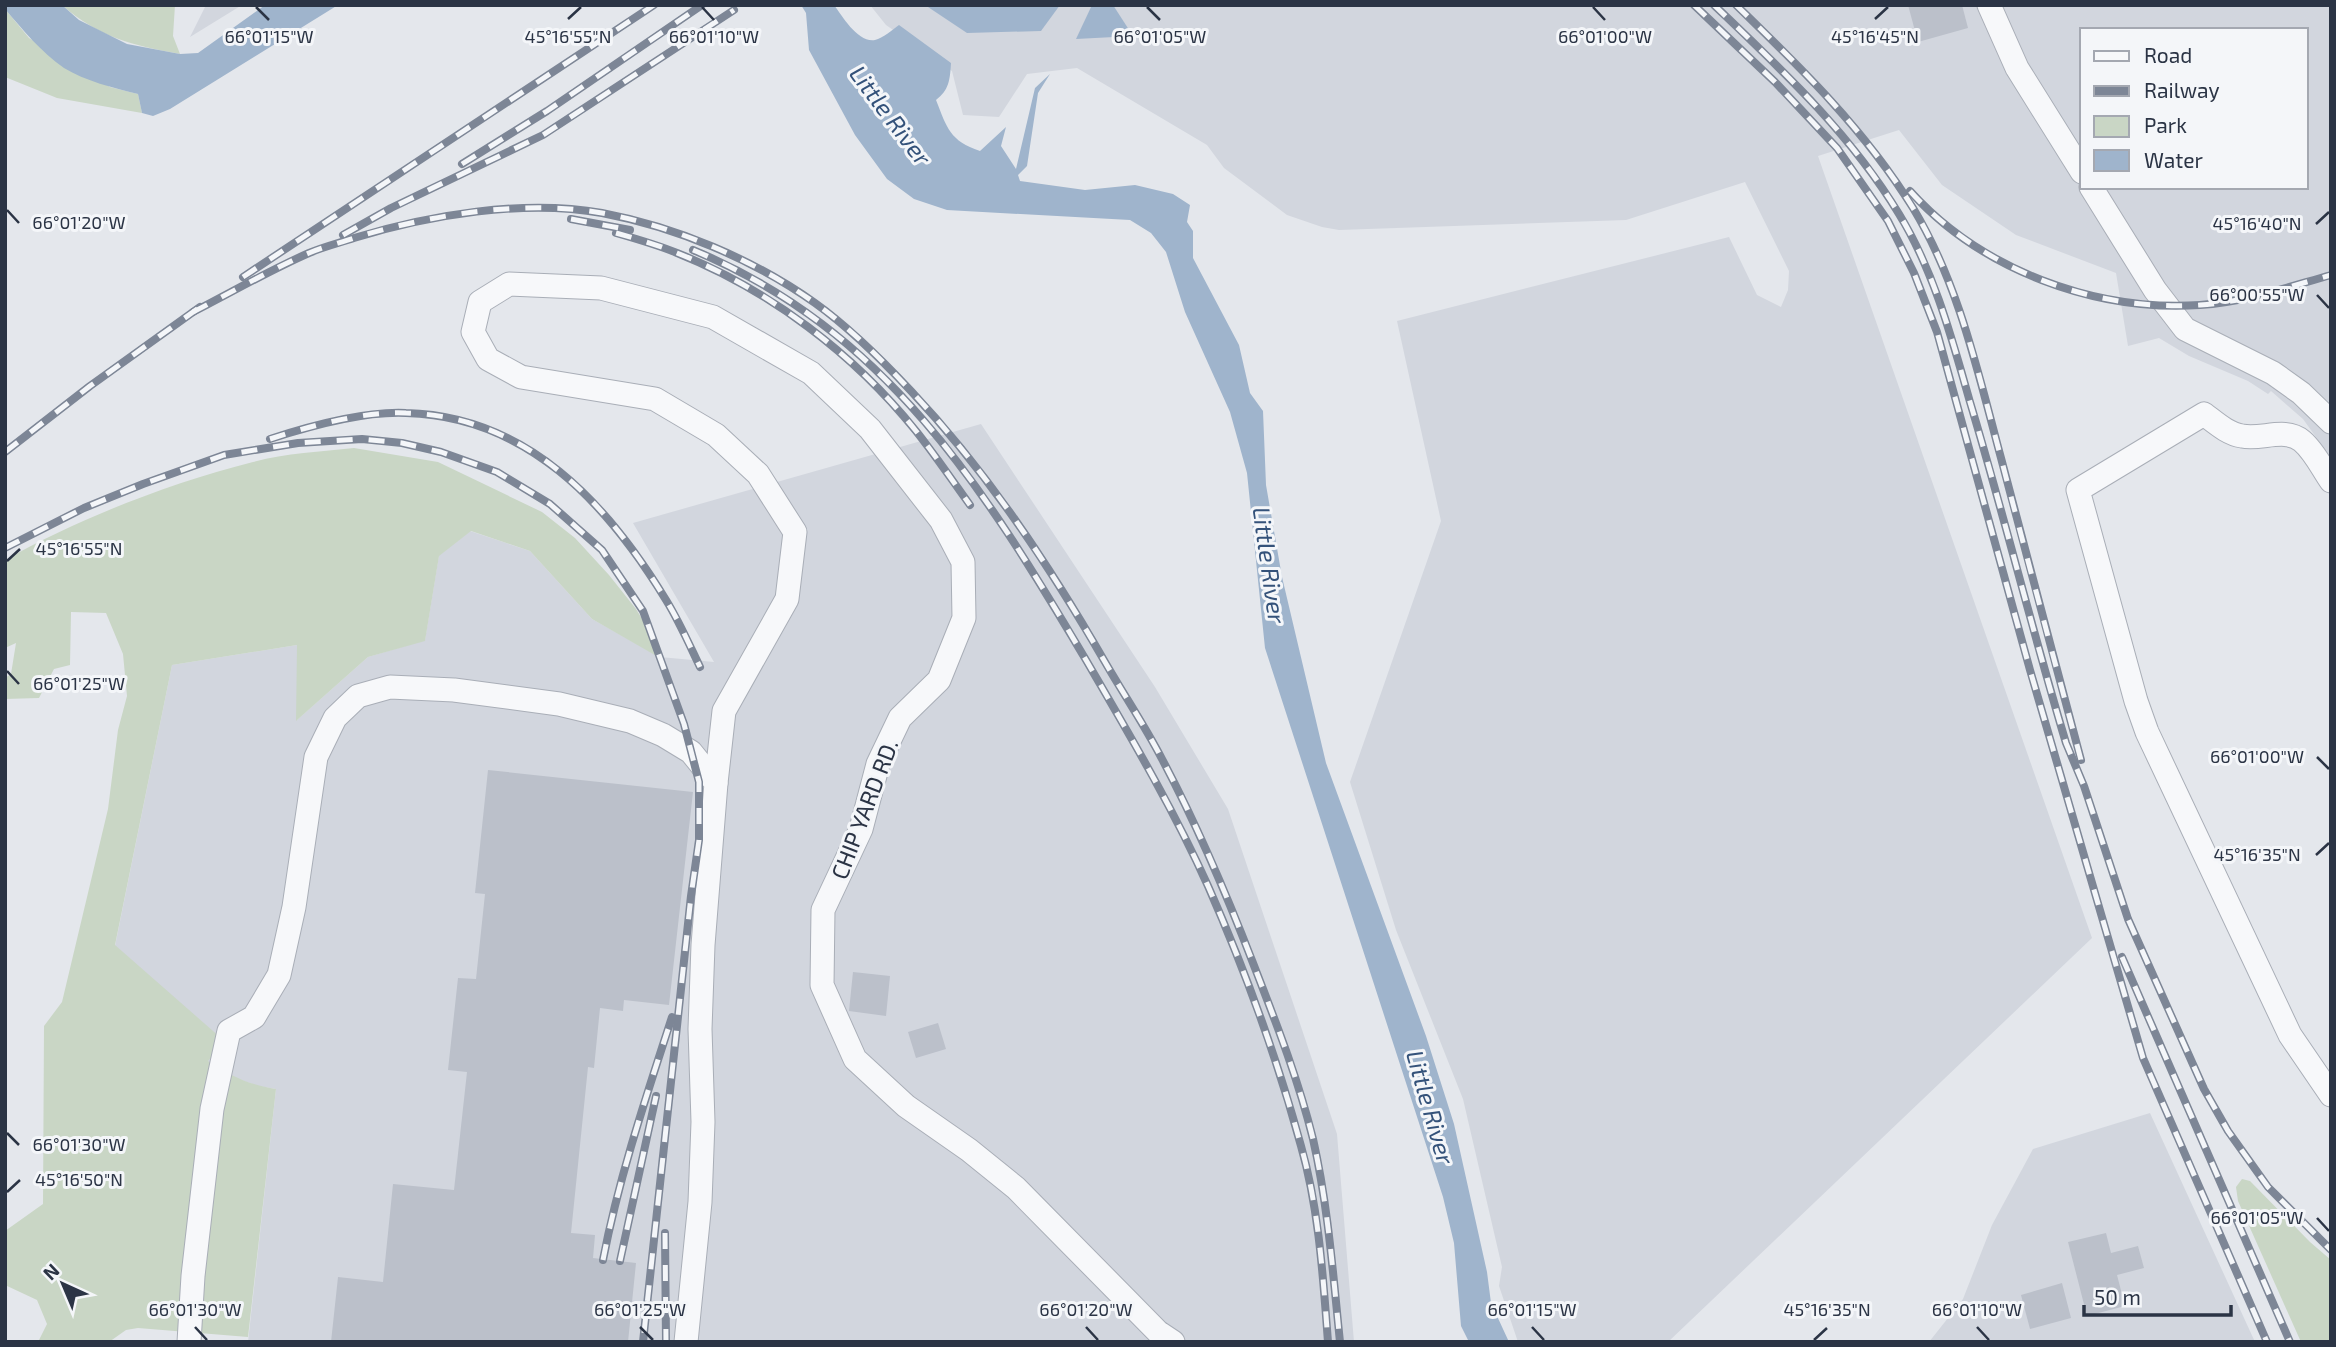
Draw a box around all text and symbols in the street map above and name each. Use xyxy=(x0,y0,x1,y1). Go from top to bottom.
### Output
text: 66°01'15"W xyxy=(224,25,314,47)
text: 45°16'55"N xyxy=(525,25,611,47)
text: 66°01'10"W xyxy=(669,25,759,47)
text: 66°01'05"W xyxy=(1114,25,1206,47)
text: 66°01'00"W xyxy=(1558,25,1652,47)
text: 45°16'45"N xyxy=(1831,25,1919,47)
legend xyxy=(2080,28,2308,189)
text: Road xyxy=(2144,42,2192,67)
water label: Little River xyxy=(844,59,938,171)
text: Railway xyxy=(2144,77,2220,102)
text: Park xyxy=(2144,112,2187,137)
text: Water xyxy=(2144,147,2203,172)
text: 66°01'20"W xyxy=(32,211,126,233)
text: 45°16'40"N xyxy=(2212,212,2302,234)
text: 66°00'55"W xyxy=(2209,283,2305,305)
water label: Little River xyxy=(1247,505,1293,626)
text: 45°16'55"N xyxy=(36,537,122,559)
text: 66°01'25"W xyxy=(33,672,125,694)
street label: CHIP YARD RD. xyxy=(824,735,904,883)
text: 66°01'00"W xyxy=(2210,745,2304,767)
text: 45°16'35"N xyxy=(2213,843,2301,865)
water label: Little River xyxy=(1401,1047,1461,1168)
text: 66°01'30"W xyxy=(32,1133,126,1155)
text: 45°16'50"N xyxy=(35,1168,123,1190)
text: 66°01'05"W xyxy=(2211,1206,2303,1228)
north arrow xyxy=(28,1249,98,1319)
text: N xyxy=(38,1258,64,1284)
scale bar xyxy=(2084,1274,2231,1318)
text: 50 m xyxy=(2094,1284,2141,1309)
text: 66°01'30"W xyxy=(148,1298,242,1320)
text: 66°01'25"W xyxy=(594,1298,686,1320)
text: 66°01'20"W xyxy=(1039,1298,1133,1320)
text: 66°01'15"W xyxy=(1487,1298,1577,1320)
text: 45°16'35"N xyxy=(1783,1298,1871,1320)
text: 66°01'10"W xyxy=(1932,1298,2022,1320)

